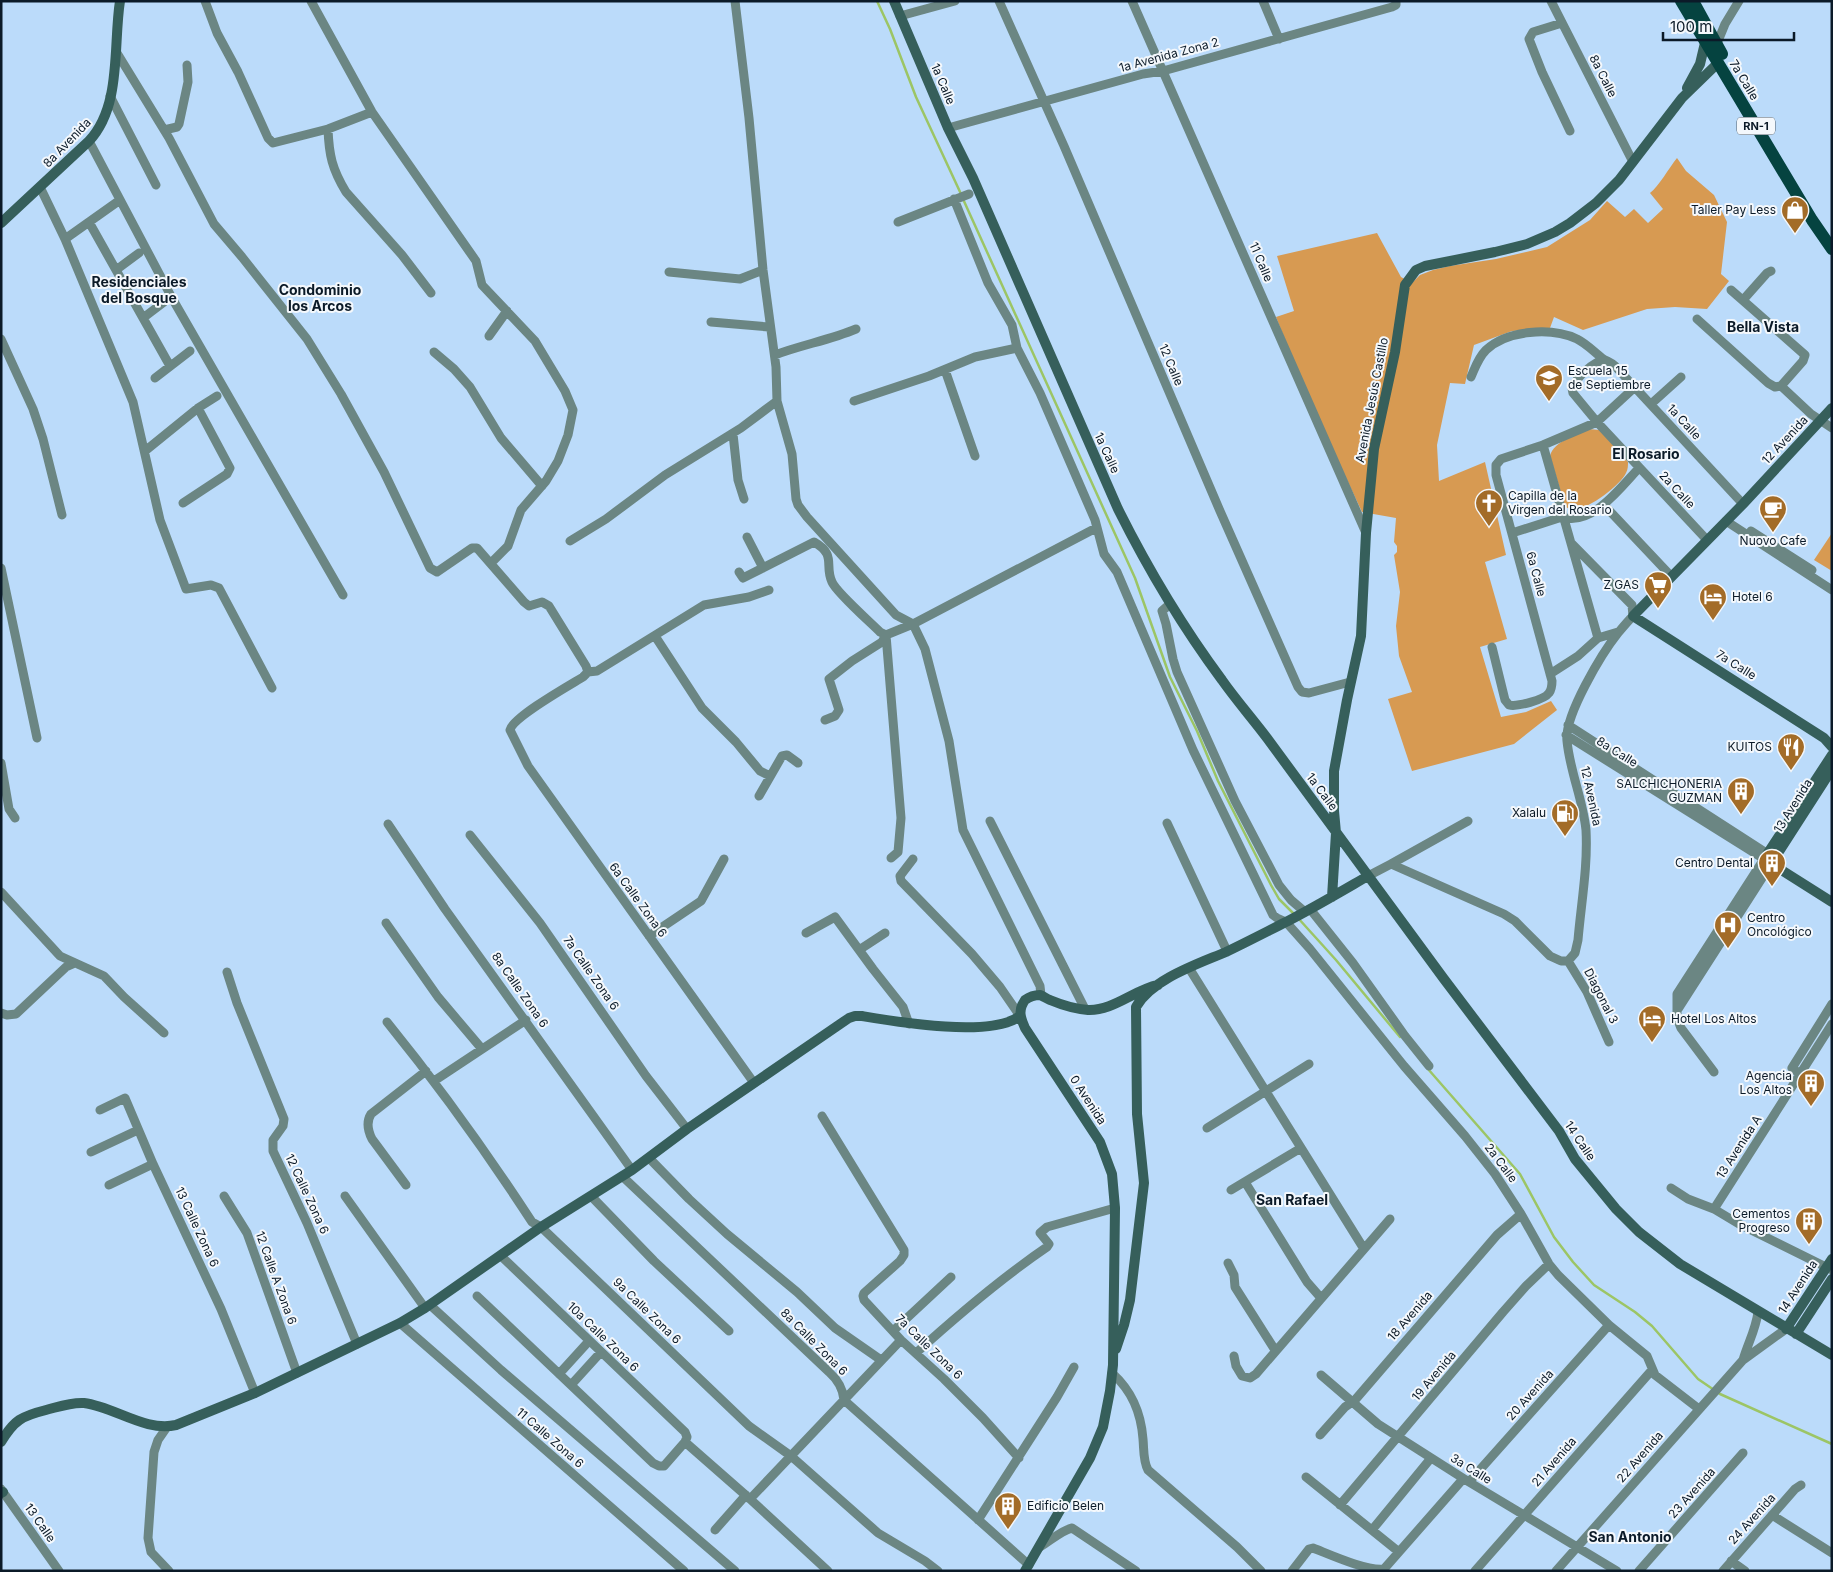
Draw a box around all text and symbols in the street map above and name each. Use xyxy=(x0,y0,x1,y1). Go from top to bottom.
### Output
scale bar xyxy=(1663,10,1794,42)
text: 100 m xyxy=(1670,17,1712,36)
street label: 1a Avenida Zona 2 xyxy=(1117,34,1220,75)
street label: 8a Calle xyxy=(1586,52,1621,100)
street label: 7a Calle xyxy=(1726,57,1762,103)
street label: 1a Calle xyxy=(928,61,959,107)
street label: 8a Avenida xyxy=(40,115,94,170)
road number: RN-1 xyxy=(1737,118,1775,134)
shop icon: Taller Pay Less xyxy=(1780,195,1810,234)
place label: Taller Pay Less xyxy=(1691,202,1776,217)
street label: 11 Calle xyxy=(1246,240,1276,284)
district label: Residenciales del Bosque xyxy=(91,273,187,306)
district label: Condominio los Arcos xyxy=(279,281,362,314)
district label: Bella Vista xyxy=(1727,318,1799,335)
street label: Avenida Jesús Castillo xyxy=(1352,336,1391,464)
street label: 12 Calle xyxy=(1156,342,1187,388)
school or university icon: Escuela 15 de Septiembre xyxy=(1534,363,1564,402)
place label: Escuela 15 de Septiembre xyxy=(1568,363,1651,392)
street label: 1a Calle xyxy=(1664,401,1705,443)
street label: 12 Avenida xyxy=(1758,412,1811,467)
street label: 1a Calle xyxy=(1092,430,1123,476)
district label: El Rosario xyxy=(1612,445,1680,462)
street label: 2a Calle xyxy=(1656,468,1698,512)
church icon: Capilla de la Virgen del Rosario xyxy=(1474,488,1504,527)
place label: Capilla de la Virgen del Rosario xyxy=(1508,488,1612,517)
cafe icon: Nuovo Cafe xyxy=(1758,494,1788,533)
place label: Nuovo Cafe xyxy=(1740,533,1806,548)
street label: 6a Calle xyxy=(1523,550,1550,598)
supermarket icon: Z GAS xyxy=(1643,570,1673,609)
place label: Z GAS xyxy=(1603,577,1639,592)
hotel icon: Hotel 6 xyxy=(1698,582,1728,621)
place label: Hotel 6 xyxy=(1732,589,1773,604)
street label: 7a Calle xyxy=(1713,646,1759,683)
restaurant icon: KUITOS xyxy=(1776,732,1806,771)
street label: 8a Calle xyxy=(1594,733,1641,770)
place label: KUITOS xyxy=(1728,739,1772,754)
street label: 12 Avenida xyxy=(1578,765,1605,827)
street label: 1a Calle xyxy=(1303,770,1341,814)
place label: SALCHICHONERIA GUZMAN xyxy=(1616,776,1722,805)
building icon: SALCHICHONERIA GUZMAN xyxy=(1726,776,1756,815)
street label: 13 Avenida xyxy=(1770,776,1815,835)
fuel station icon: Xalalu xyxy=(1550,798,1580,837)
place label: Xalalu xyxy=(1512,805,1546,820)
building icon: Centro Dental xyxy=(1757,848,1787,887)
place label: Centro Dental xyxy=(1675,855,1753,870)
street label: 6a Calle Zona 6 xyxy=(606,859,671,940)
hospital icon: Centro Oncológico xyxy=(1713,910,1743,949)
place label: Centro Oncológico xyxy=(1747,910,1812,939)
street label: 7a Calle Zona 6 xyxy=(560,933,623,1013)
street label: 8a Calle Zona 6 xyxy=(489,949,552,1030)
street label: Diagonal 3 xyxy=(1581,965,1622,1026)
hotel icon: Hotel Los Altos xyxy=(1637,1004,1667,1043)
place label: Hotel Los Altos xyxy=(1671,1011,1757,1026)
place label: Agencia Los Altos xyxy=(1740,1068,1792,1097)
building icon: Agencia Los Altos xyxy=(1796,1068,1826,1107)
street label: 0 Avenida xyxy=(1067,1072,1110,1127)
street label: 13 Avenida A xyxy=(1713,1112,1765,1181)
street label: 14 Calle xyxy=(1562,1118,1599,1163)
street label: 2a Calle xyxy=(1482,1140,1521,1185)
street label: 12 Calle Zona 6 xyxy=(282,1151,333,1236)
street label: 13 Calle Zona 6 xyxy=(172,1184,223,1269)
district label: San Rafael xyxy=(1256,1191,1328,1208)
place label: Cementos Progreso xyxy=(1732,1206,1790,1235)
building icon: Cementos Progreso xyxy=(1794,1206,1824,1245)
street label: 12 Calle A Zona 6 xyxy=(253,1229,300,1327)
street label: 14 Avenida xyxy=(1775,1257,1820,1316)
street label: 9a Calle Zona 6 xyxy=(610,1274,684,1347)
street label: 18 Avenida xyxy=(1384,1288,1435,1344)
street label: 10a Calle Zona 6 xyxy=(564,1299,642,1375)
street label: 8a Calle Zona 6 xyxy=(778,1305,851,1378)
street label: 7a Calle Zona 6 xyxy=(893,1311,966,1382)
street label: 19 Avenida xyxy=(1408,1348,1459,1404)
street label: 20 Avenida xyxy=(1503,1366,1556,1423)
street label: 11 Calle Zona 6 xyxy=(514,1404,587,1471)
street label: 22 Avenida xyxy=(1613,1428,1666,1485)
street label: 21 Avenida xyxy=(1528,1434,1579,1489)
street label: 3a Calle xyxy=(1448,1450,1495,1487)
street label: 23 Avenida xyxy=(1665,1464,1718,1521)
street label: 24 Avenida xyxy=(1725,1490,1778,1547)
building icon: Edificio Belen xyxy=(993,1491,1023,1530)
place label: Edificio Belen xyxy=(1027,1498,1104,1513)
street label: 13 Calle xyxy=(22,1500,59,1545)
district label: San Antonio xyxy=(1588,1528,1672,1545)

